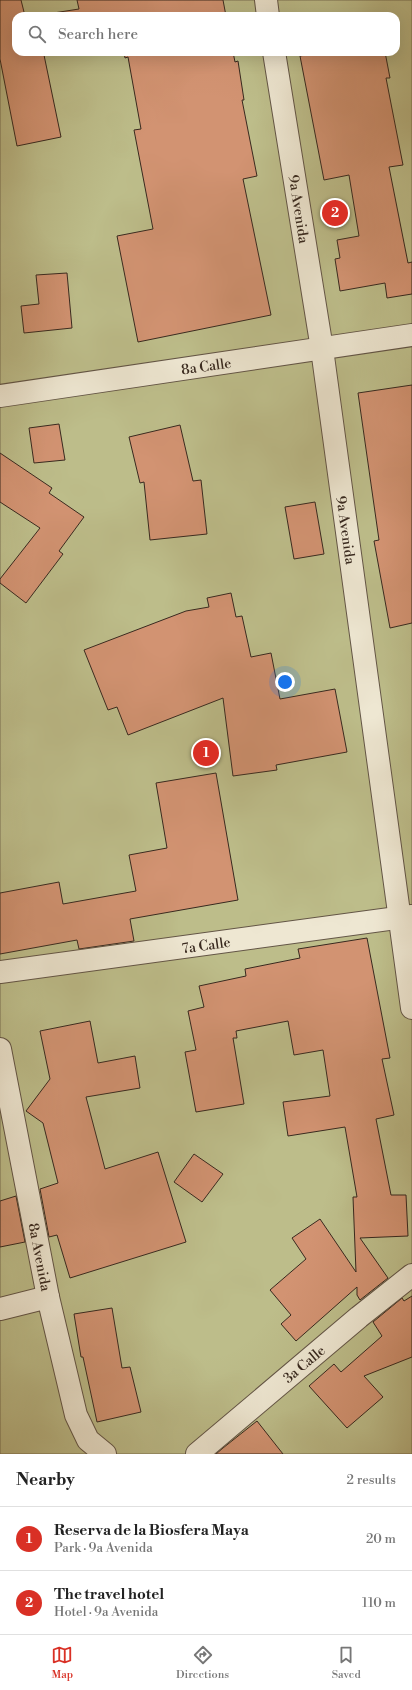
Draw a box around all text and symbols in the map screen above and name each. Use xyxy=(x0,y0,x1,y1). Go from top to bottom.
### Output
search box xyxy=(12,12,400,56)
icon: search xyxy=(26,23,48,45)
text: Search here xyxy=(58,25,138,44)
street label: 9a Avenida xyxy=(284,174,312,246)
pin: 2 xyxy=(322,198,348,228)
street label: 8a Calle xyxy=(180,355,232,379)
street label: 9a Avenida xyxy=(331,495,359,567)
your location xyxy=(275,672,295,692)
pin: 1 xyxy=(193,738,219,768)
street label: 7a Calle xyxy=(181,934,232,958)
street label: 8a Avenida xyxy=(24,1221,55,1294)
street label: 3a Calle xyxy=(280,1342,329,1388)
text: Nearby xyxy=(16,1469,75,1491)
text: 2 results xyxy=(347,1472,396,1488)
text: Reserva de la Biosfera Maya xyxy=(54,1521,249,1540)
text: 1 xyxy=(26,1531,32,1547)
text: 20 m xyxy=(366,1531,396,1547)
text: Park · 9a Avenida xyxy=(54,1540,153,1556)
text: The travel hotel xyxy=(54,1585,164,1604)
text: 2 xyxy=(25,1595,33,1611)
text: 110 m xyxy=(362,1595,396,1611)
text: Hotel · 9a Avenida xyxy=(54,1604,158,1620)
tab: Map xyxy=(51,1644,73,1682)
tab: Directions xyxy=(176,1644,229,1682)
tab: Saved xyxy=(332,1644,361,1682)

